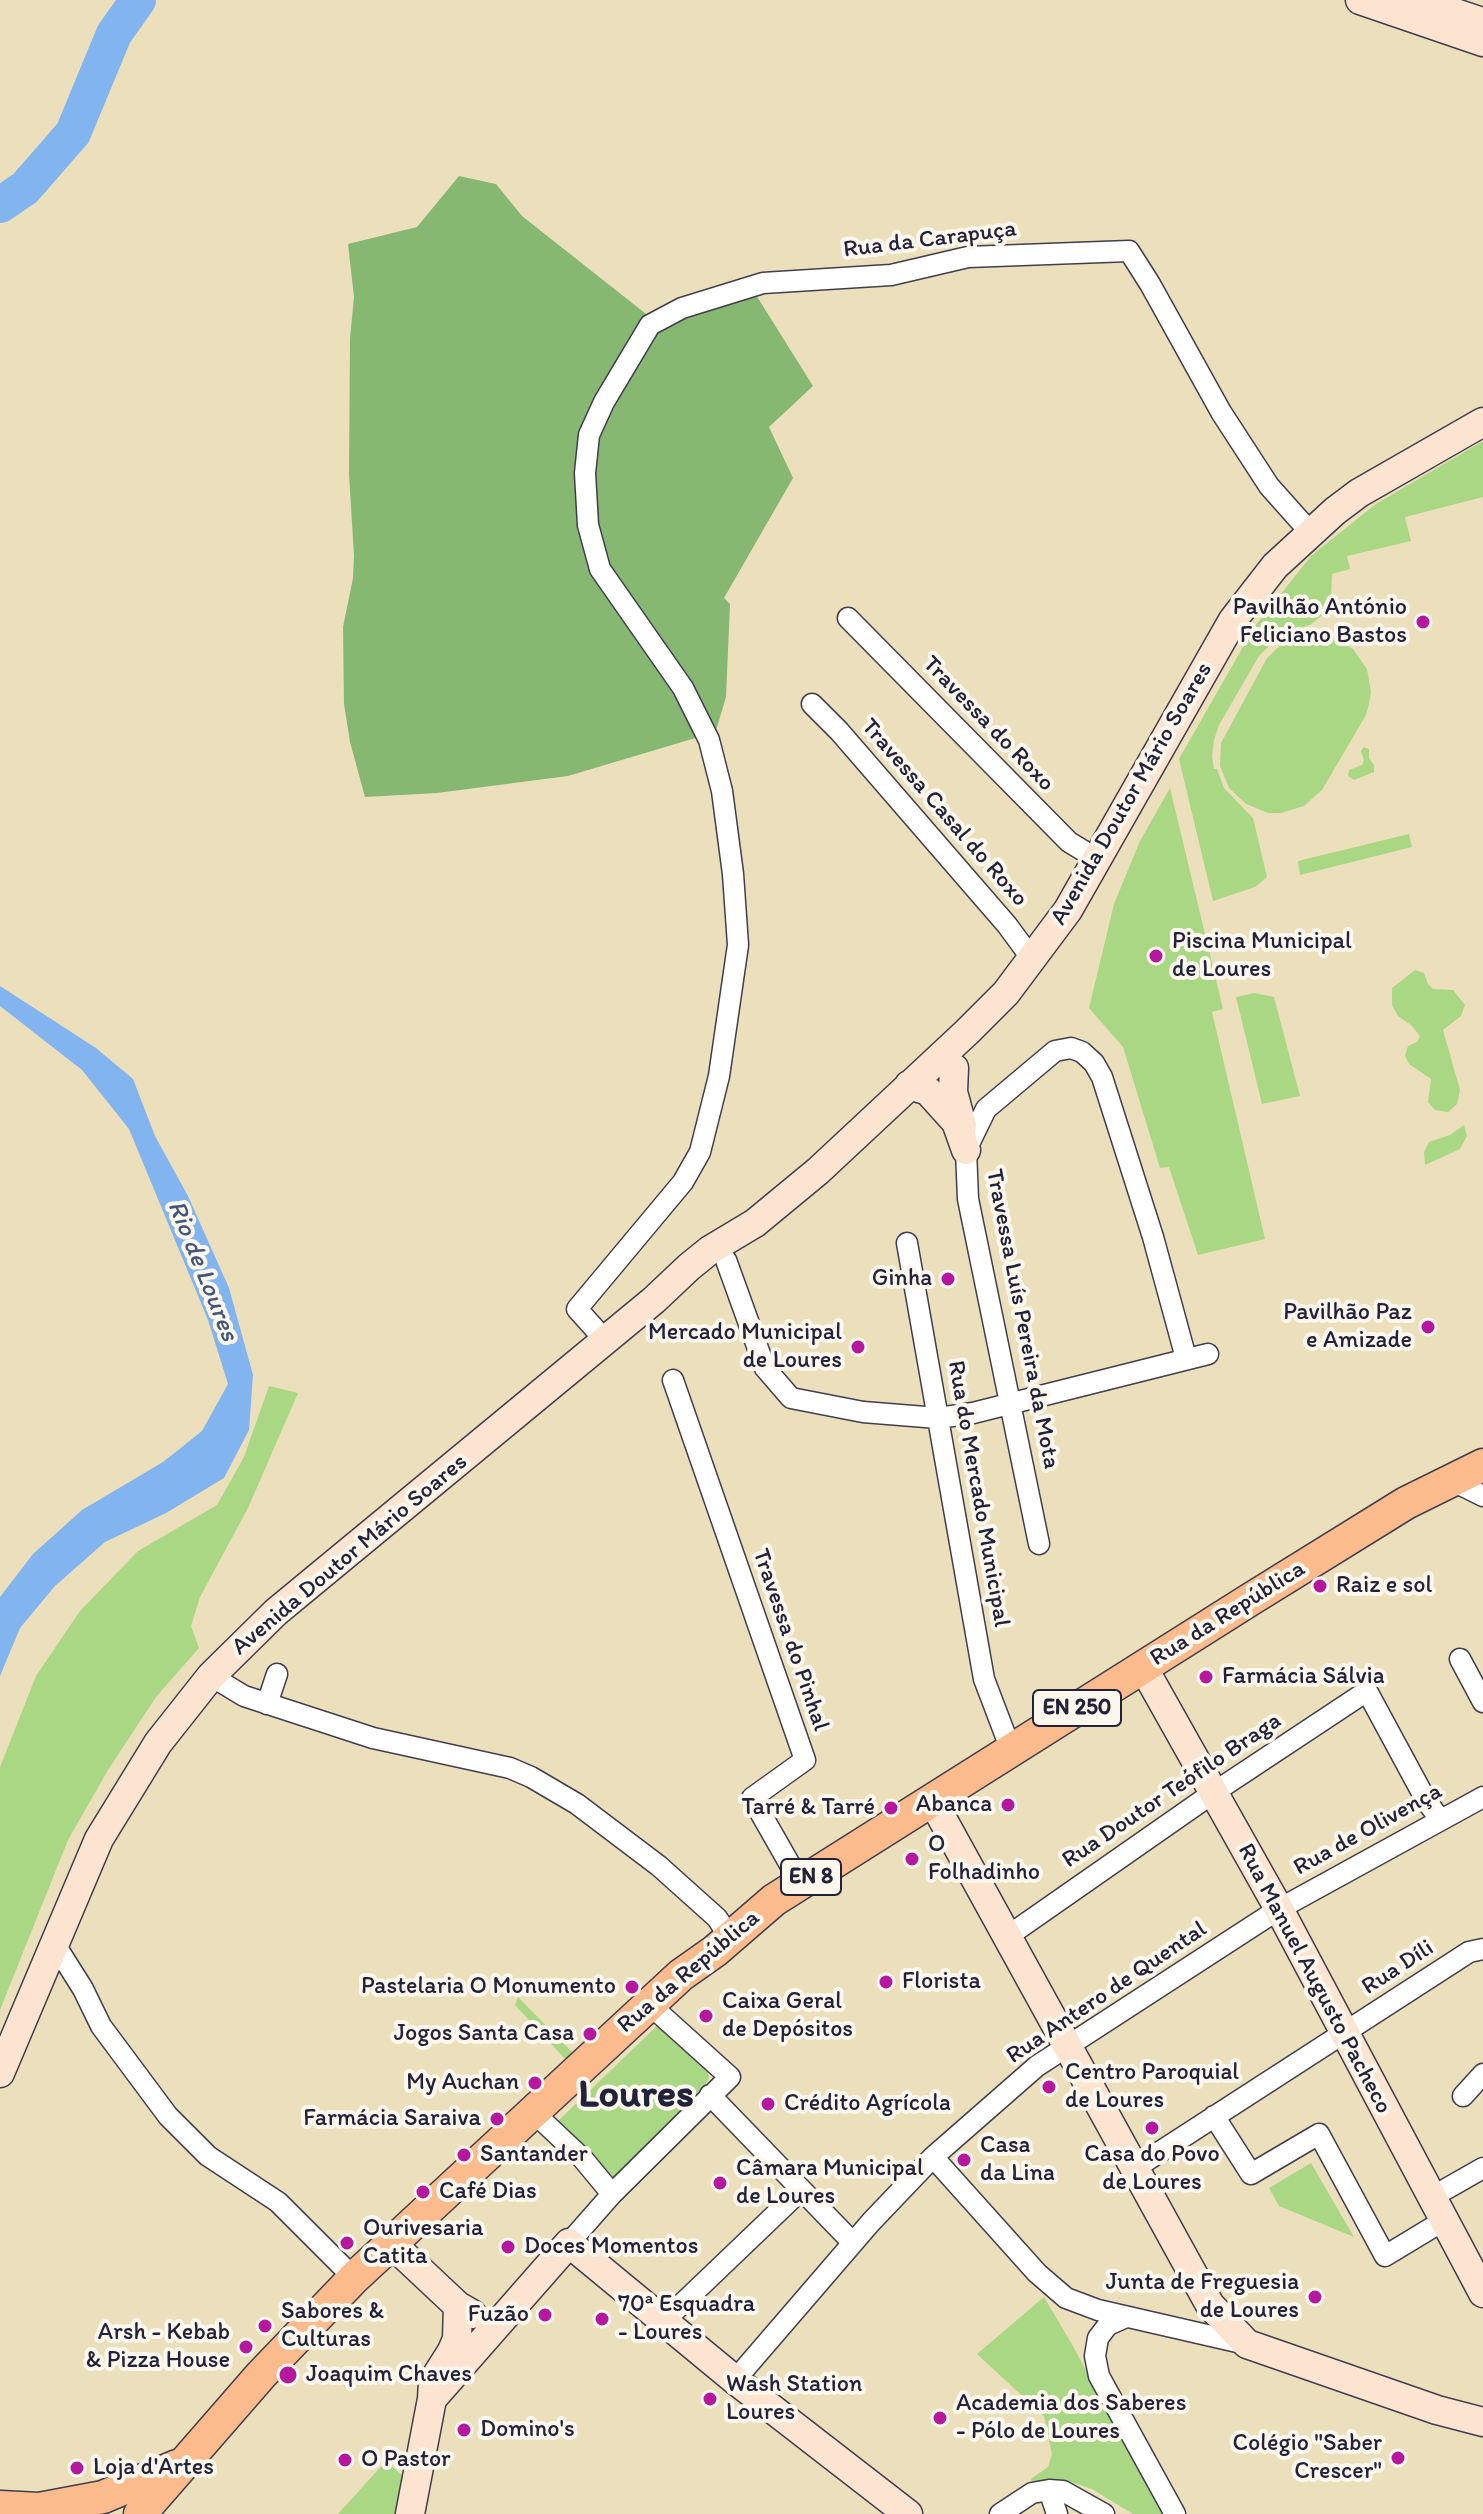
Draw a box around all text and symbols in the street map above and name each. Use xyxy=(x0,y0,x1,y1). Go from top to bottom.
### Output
street label: Rua da Carapuça xyxy=(842,215,1018,265)
place label: Pavilhão António Feliciano Bastos xyxy=(1233,594,1407,650)
marker: Pavilhão António Feliciano Bastos xyxy=(1414,613,1432,631)
street label: Travessa do Roxo xyxy=(916,650,1060,798)
street label: Avenida Doutor Mário Soares xyxy=(1045,658,1219,930)
street label: Travessa Casal do Roxo xyxy=(854,713,1034,913)
place label: Piscina Municipal de Loures xyxy=(1172,928,1352,984)
marker: Piscina Municipal de Loures xyxy=(1147,947,1165,965)
street label: Travessa Luís Pereira da Mota xyxy=(979,1167,1065,1471)
water label: Rio de Loures xyxy=(160,1196,244,1346)
place label: Ginha xyxy=(872,1265,932,1293)
marker: Ginha xyxy=(939,1270,957,1288)
place label: Pavilhão Paz e Amizade xyxy=(1283,1299,1412,1355)
marker: Pavilhão Paz e Amizade xyxy=(1419,1318,1437,1336)
place label: Mercado Municipal de Loures xyxy=(648,1319,842,1375)
marker: Mercado Municipal de Loures xyxy=(849,1338,867,1356)
street label: Rua do Mercado Municipal xyxy=(940,1359,1016,1629)
street label: Avenida Doutor Mário Soares xyxy=(226,1448,474,1662)
street label: Travessa do Pinhal xyxy=(745,1545,835,1735)
street label: Rua da República xyxy=(1145,1555,1311,1673)
place label: Raiz e sol xyxy=(1336,1572,1432,1600)
marker: Raiz e sol xyxy=(1311,1577,1329,1595)
place label: Farmácia Sálvia xyxy=(1222,1663,1384,1691)
marker: Farmácia Sálvia xyxy=(1197,1668,1215,1686)
road number: EN 250 xyxy=(1033,1690,1121,1726)
street label: Rua Doutor Teófilo Braga xyxy=(1057,1707,1287,1875)
street label: Rua de Olivença xyxy=(1289,1777,1447,1883)
place label: Abanca xyxy=(916,1791,992,1819)
place label: Tarré & Tarré xyxy=(741,1794,875,1822)
marker: Abanca xyxy=(999,1796,1017,1814)
marker: Tarré & Tarré xyxy=(882,1799,900,1817)
place label: O Folhadinho xyxy=(928,1831,1040,1887)
street label: Rua Manuel Augusto Pacheco xyxy=(1230,1839,1398,2119)
marker: O Folhadinho xyxy=(903,1850,921,1868)
road number: EN 8 xyxy=(781,1859,841,1895)
street label: Rua da República xyxy=(612,1904,766,2040)
street label: Rua Antero de Quental xyxy=(1001,1915,1213,2071)
street label: Rua Díli xyxy=(1357,1934,1439,2002)
place label: Florista xyxy=(902,1968,981,1996)
place label: Pastelaria O Monumento xyxy=(361,1973,616,2001)
marker: Florista xyxy=(877,1973,895,1991)
marker: Pastelaria O Monumento xyxy=(623,1978,641,1996)
place label: Caixa Geral de Depósitos xyxy=(722,1988,853,2044)
marker: Caixa Geral de Depósitos xyxy=(697,2007,715,2025)
place label: Jogos Santa Casa xyxy=(394,2020,574,2048)
marker: Jogos Santa Casa xyxy=(581,2025,599,2043)
place label: Centro Paroquial de Loures xyxy=(1065,2059,1239,2115)
place label: My Auchan xyxy=(406,2069,519,2097)
district label: Loures xyxy=(578,2072,694,2120)
marker: My Auchan xyxy=(526,2074,544,2092)
marker: Centro Paroquial de Loures xyxy=(1040,2078,1058,2096)
place label: Crédito Agrícola xyxy=(784,2090,951,2118)
marker: Crédito Agrícola xyxy=(759,2095,777,2113)
place label: Farmácia Saraiva xyxy=(303,2105,481,2133)
marker: Farmácia Saraiva xyxy=(488,2110,506,2128)
marker: Casa do Povo de Loures xyxy=(1143,2119,1161,2137)
place label: Casa da Lina xyxy=(980,2132,1055,2188)
place label: Santander xyxy=(480,2141,588,2169)
place label: Casa do Povo de Loures xyxy=(1084,2141,1220,2197)
marker: Santander xyxy=(455,2146,473,2164)
marker: Casa da Lina xyxy=(955,2151,973,2169)
place label: Câmara Municipal de Loures xyxy=(736,2155,924,2211)
marker: Câmara Municipal de Loures xyxy=(711,2174,729,2192)
place label: Café Dias xyxy=(439,2178,537,2206)
marker: Café Dias xyxy=(414,2183,432,2201)
place label: Ourivesaria Catita xyxy=(363,2215,483,2271)
place label: Doces Momentos xyxy=(524,2233,698,2261)
marker: Ourivesaria Catita xyxy=(338,2234,356,2252)
marker: Doces Momentos xyxy=(499,2238,517,2256)
place label: Junta de Freguesia de Loures xyxy=(1106,2269,1299,2325)
marker: Junta de Freguesia de Loures xyxy=(1306,2288,1324,2306)
place label: 70ª Esquadra - Loures xyxy=(618,2291,755,2347)
place label: Sabores & Culturas xyxy=(281,2298,384,2354)
place label: Fuzão xyxy=(468,2301,529,2329)
marker: Fuzão xyxy=(536,2306,554,2324)
marker: 70ª Esquadra - Loures xyxy=(593,2310,611,2328)
marker: Sabores & Culturas xyxy=(256,2317,274,2335)
place label: Arsh - Kebab & Pizza House xyxy=(86,2319,230,2375)
marker: Arsh - Kebab & Pizza House xyxy=(237,2338,255,2356)
place label: Joaquim Chaves xyxy=(306,2361,472,2389)
marker: Joaquim Chaves xyxy=(277,2364,299,2386)
place label: Wash Station Loures xyxy=(726,2371,862,2427)
marker: Wash Station Loures xyxy=(701,2390,719,2408)
place label: Academia dos Saberes - Pólo de Loures xyxy=(956,2390,1186,2446)
marker: Academia dos Saberes - Pólo de Loures xyxy=(931,2409,949,2427)
place label: Domino's xyxy=(480,2416,575,2444)
marker: Domino's xyxy=(455,2421,473,2439)
place label: Colégio "Saber Crescer" xyxy=(1232,2430,1382,2486)
place label: O Pastor xyxy=(361,2446,451,2474)
marker: Colégio "Saber Crescer" xyxy=(1389,2449,1407,2467)
marker: O Pastor xyxy=(336,2451,354,2469)
place label: Loja d'Artes xyxy=(93,2454,214,2482)
marker: Loja d'Artes xyxy=(68,2459,86,2477)

